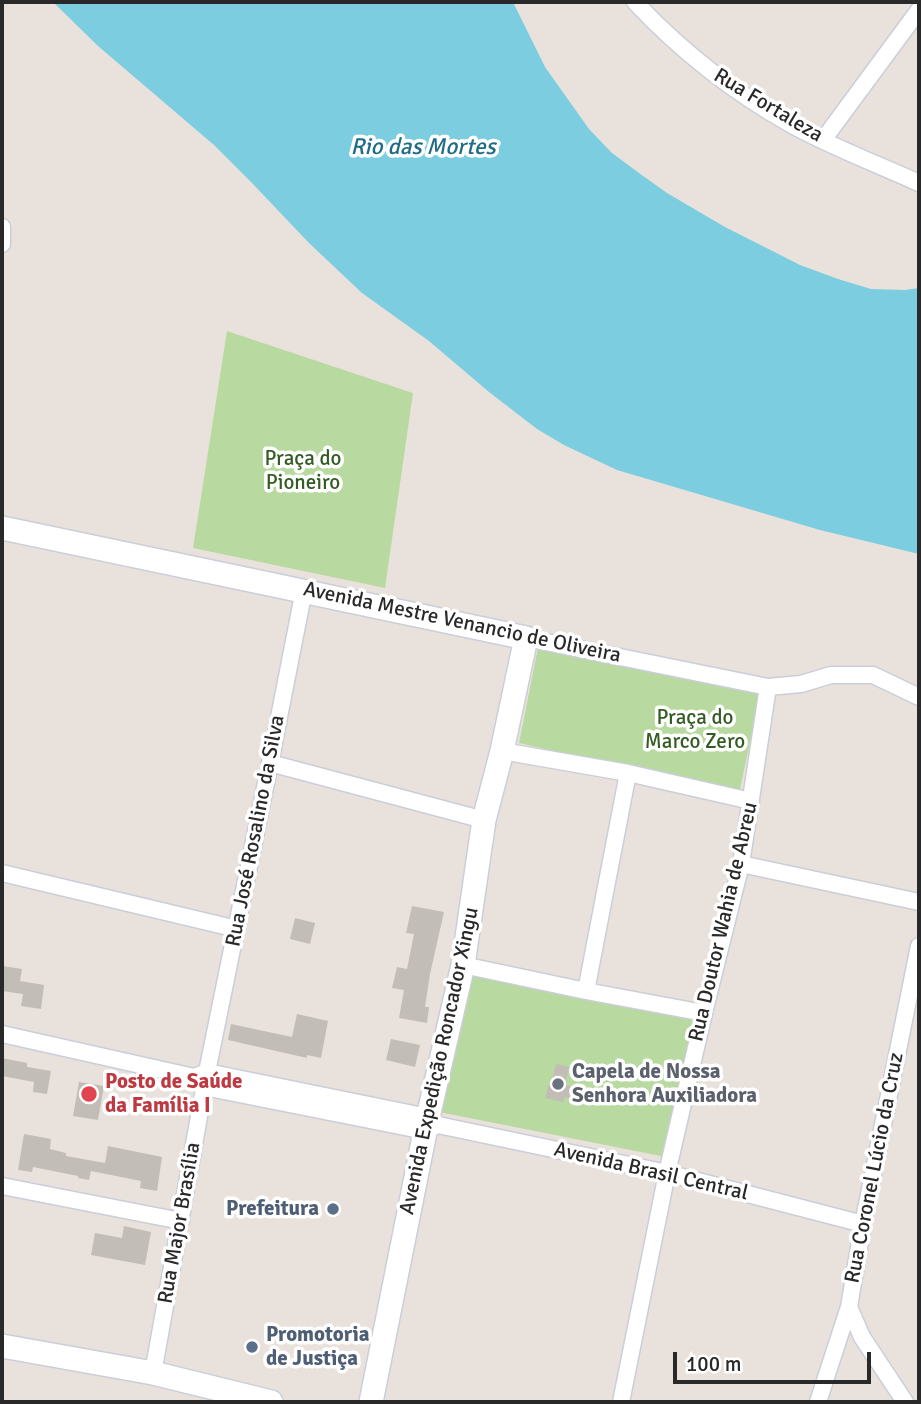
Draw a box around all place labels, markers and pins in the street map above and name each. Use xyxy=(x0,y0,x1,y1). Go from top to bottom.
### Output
place label: Capela de Nossa Senhora Auxiliadora xyxy=(572,1059,757,1109)
place label: Posto de Saúde da Família I xyxy=(105,1069,243,1119)
marker: Capela de Nossa Senhora Auxiliadora xyxy=(550,1076,566,1092)
marker: Posto de Saúde da Família I xyxy=(79,1084,99,1104)
place label: Prefeitura xyxy=(226,1196,319,1222)
marker: Prefeitura xyxy=(325,1201,341,1217)
place label: Promotoria de Justiça xyxy=(266,1322,369,1372)
marker: Promotoria de Justiça xyxy=(244,1339,260,1355)

